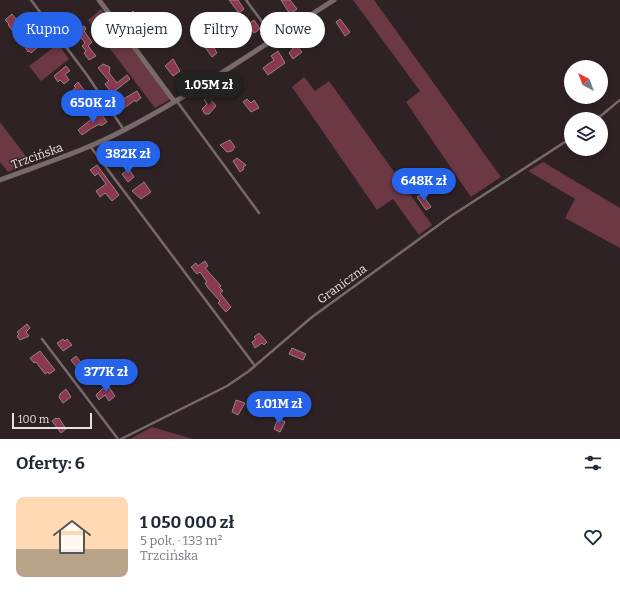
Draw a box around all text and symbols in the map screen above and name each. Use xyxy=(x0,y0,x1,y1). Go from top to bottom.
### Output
chip: Kupno xyxy=(12,12,83,48)
chip: Wynajem xyxy=(91,12,182,48)
chip: Filtry xyxy=(190,12,252,48)
chip: Nowe xyxy=(260,12,325,48)
north arrow xyxy=(564,60,608,104)
map controls xyxy=(564,60,608,156)
pin: 1.05M zł xyxy=(168,72,250,106)
text: 1.05M zł xyxy=(185,77,233,92)
pin: 650K zł xyxy=(56,90,130,124)
text: 650K zł xyxy=(70,95,116,110)
button: layers xyxy=(564,112,608,156)
street label: Trzcińska xyxy=(9,140,65,172)
pin: 382K zł xyxy=(91,141,165,175)
text: 382K zł xyxy=(105,146,151,161)
pin: 648K zł xyxy=(387,168,461,202)
text: 648K zł xyxy=(401,173,447,188)
street label: Graniczna xyxy=(315,261,370,307)
pin: 377K zł xyxy=(69,359,143,393)
text: 377K zł xyxy=(84,364,128,379)
pin: 1.01M zł xyxy=(238,391,320,425)
text: 1.01M zł xyxy=(256,396,303,411)
scale bar xyxy=(12,411,92,430)
text: 100 m xyxy=(18,413,49,426)
icon: filters xyxy=(582,452,604,474)
text: Oferty: 6 xyxy=(16,453,85,474)
text: 1 050 000 zł xyxy=(140,512,235,533)
icon: home xyxy=(48,513,96,561)
icon: heart xyxy=(582,526,604,548)
text: 5 pok. · 133 m² xyxy=(140,533,222,548)
text: Trzcińska xyxy=(140,548,198,563)

